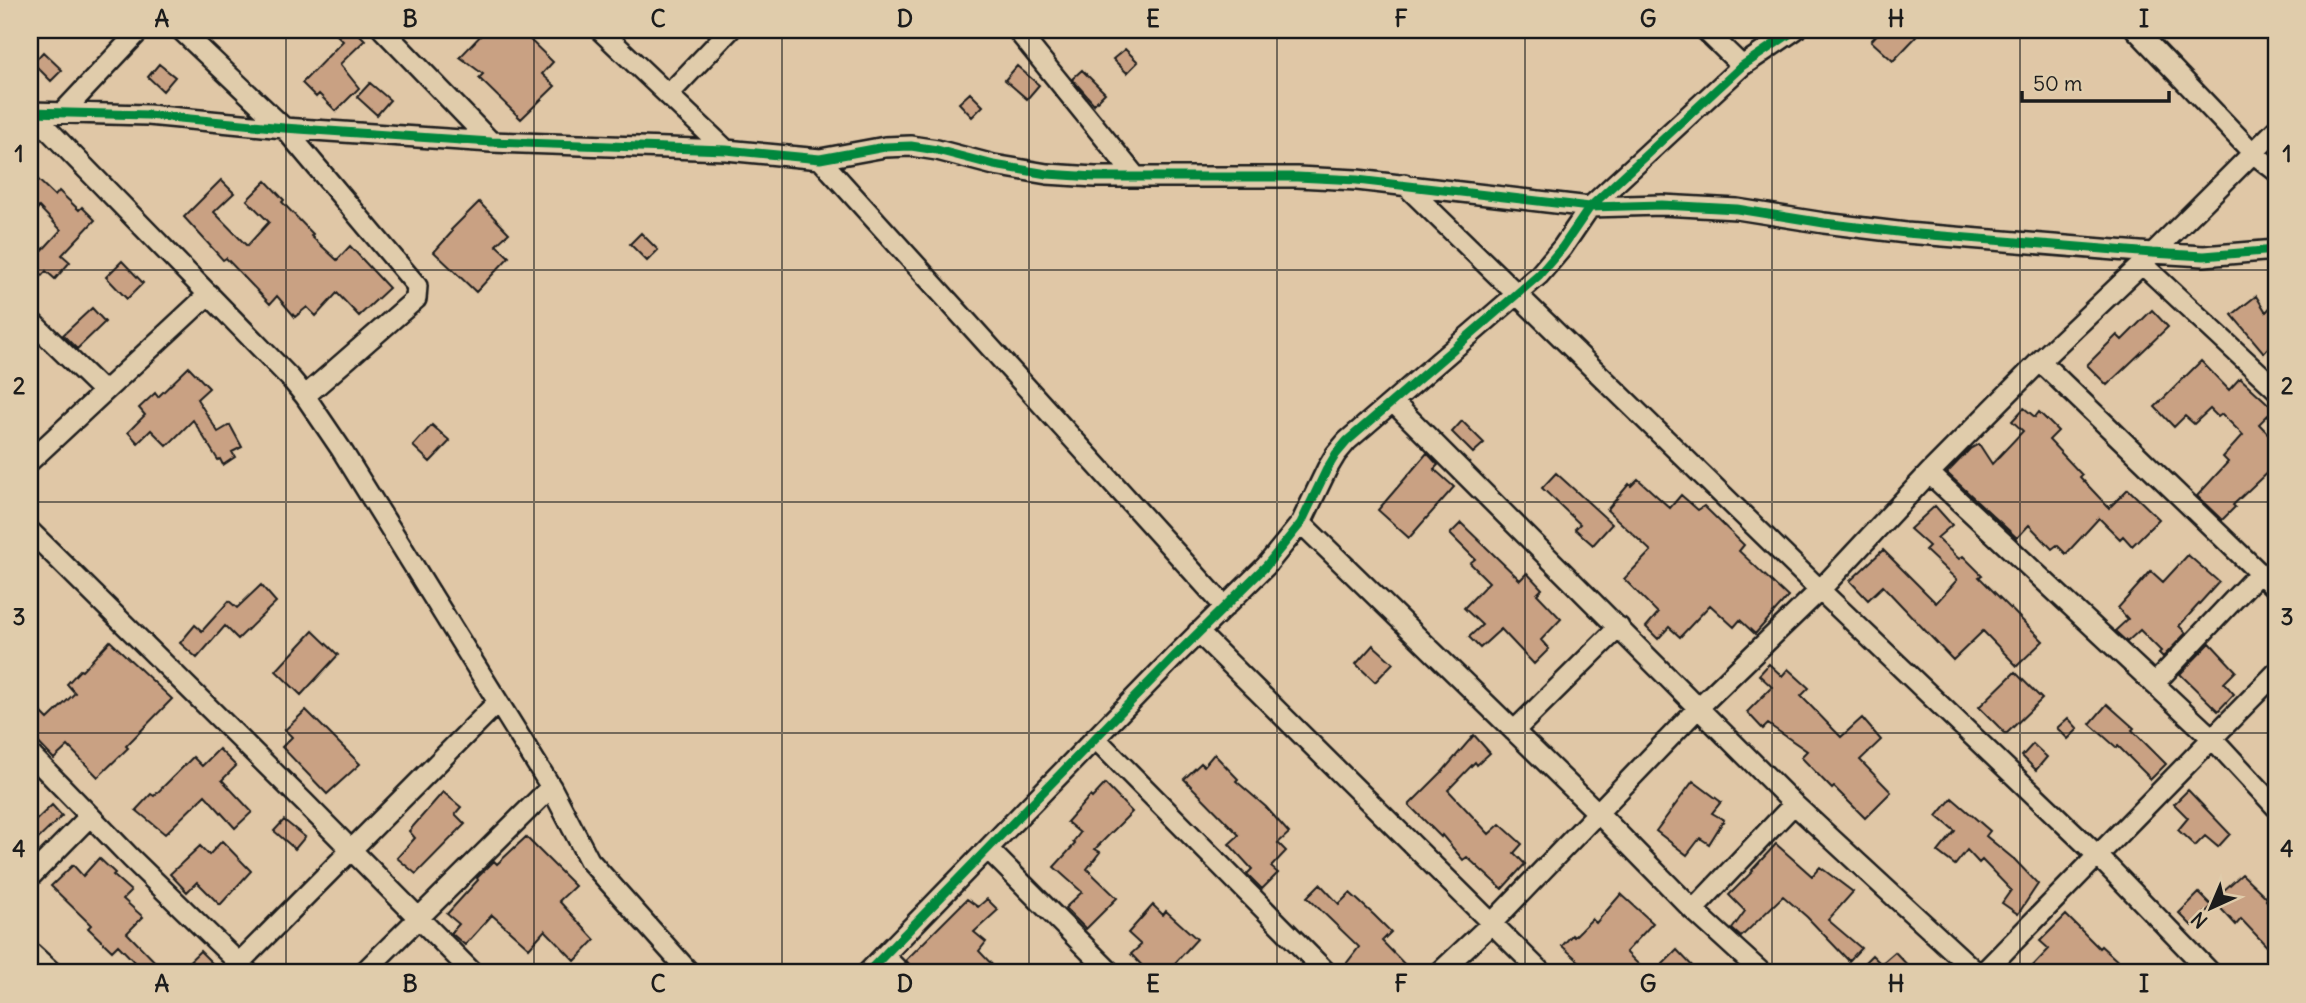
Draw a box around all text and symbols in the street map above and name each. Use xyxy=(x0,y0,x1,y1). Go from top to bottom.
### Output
text: A xyxy=(155,4,170,33)
text: B xyxy=(402,4,418,33)
text: C xyxy=(650,4,666,33)
text: D xyxy=(897,4,913,33)
text: E xyxy=(1146,4,1160,33)
text: F xyxy=(1394,4,1408,33)
text: G xyxy=(1640,4,1656,33)
text: H xyxy=(1888,4,1904,33)
text: I xyxy=(2139,4,2149,33)
scale bar xyxy=(2022,60,2170,104)
text: 50 m xyxy=(2033,70,2082,97)
text: 1 xyxy=(14,139,24,168)
text: 1 xyxy=(2282,139,2292,168)
text: 2 xyxy=(13,371,26,400)
text: 2 xyxy=(2281,371,2294,400)
text: 3 xyxy=(12,602,26,631)
text: 3 xyxy=(2280,602,2294,631)
text: 4 xyxy=(12,834,26,863)
text: 4 xyxy=(2280,834,2294,863)
north arrow xyxy=(2176,874,2246,944)
text: N xyxy=(2186,907,2212,933)
text: A xyxy=(155,969,170,998)
text: B xyxy=(402,969,418,998)
text: C xyxy=(650,969,666,998)
text: D xyxy=(897,969,913,998)
text: E xyxy=(1146,969,1160,998)
text: F xyxy=(1394,969,1408,998)
text: G xyxy=(1640,969,1656,998)
text: H xyxy=(1888,969,1904,998)
text: I xyxy=(2139,969,2149,998)

